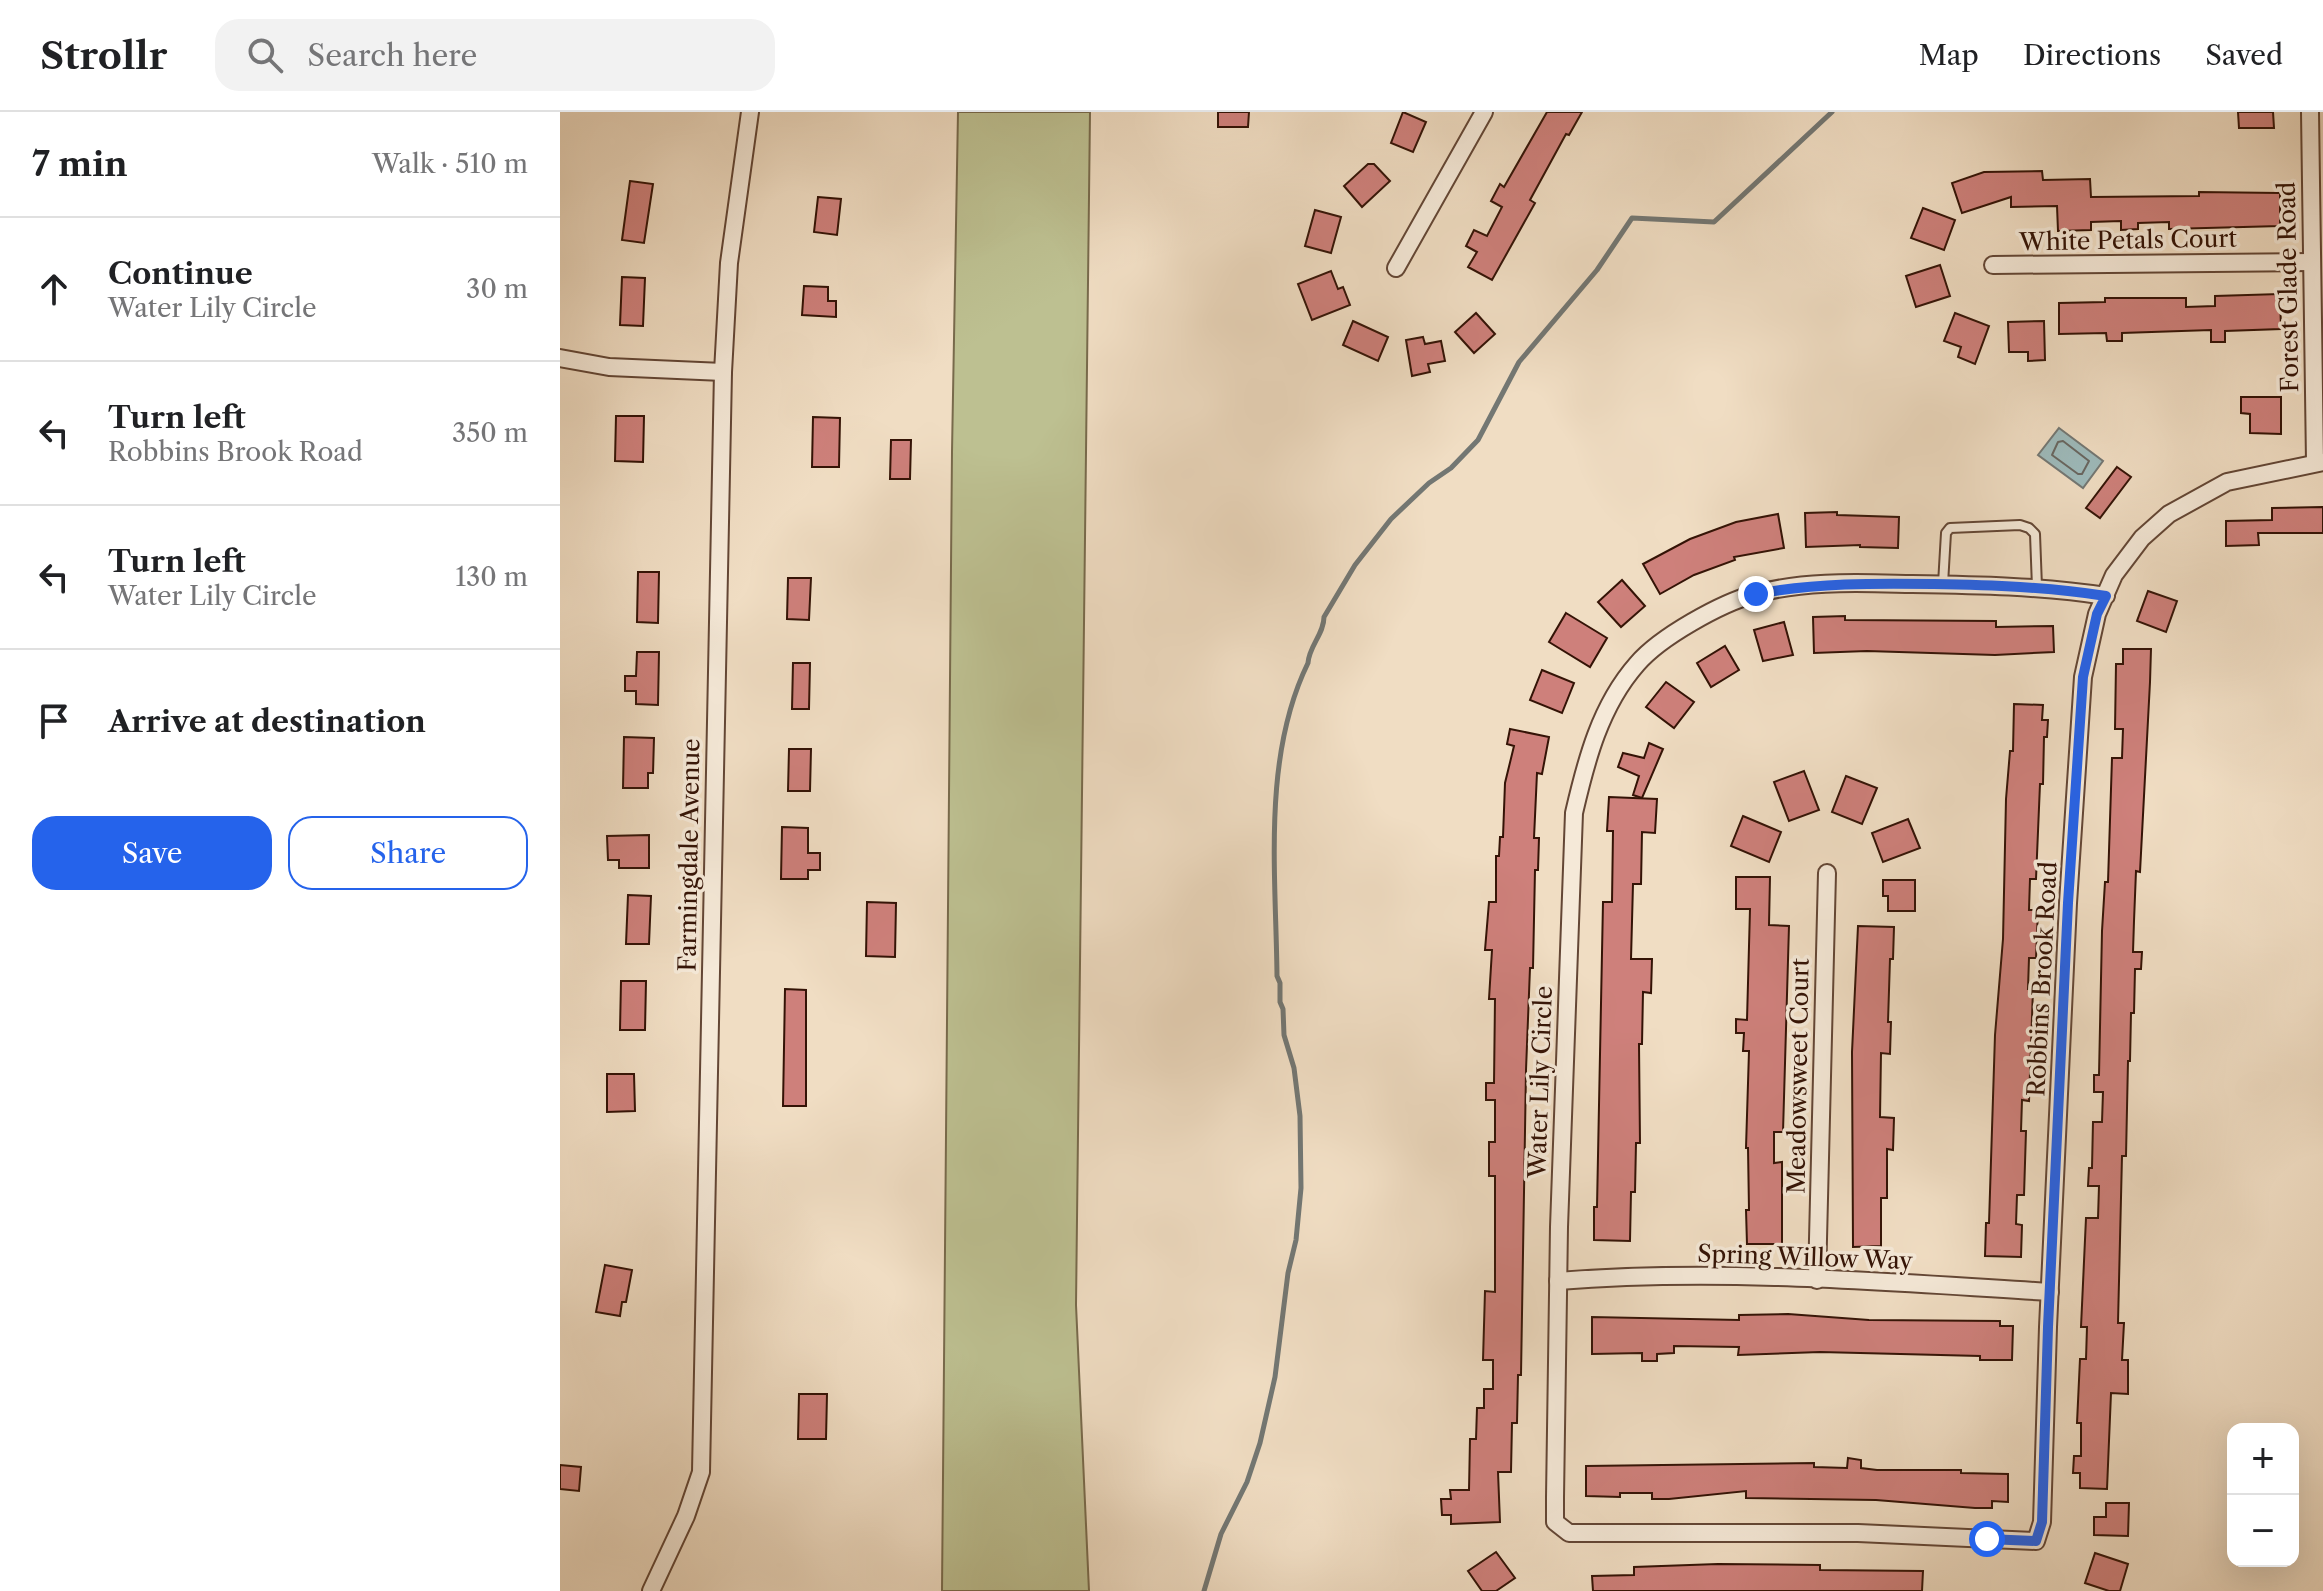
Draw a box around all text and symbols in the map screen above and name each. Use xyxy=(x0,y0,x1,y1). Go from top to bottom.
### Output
search box xyxy=(215,19,775,91)
text: Strollr xyxy=(40,32,167,79)
icon: search xyxy=(243,33,287,77)
text: Search here xyxy=(307,37,477,74)
text: Map xyxy=(1919,38,1979,72)
text: Directions xyxy=(2023,38,2161,72)
text: Saved xyxy=(2205,38,2283,72)
text: 7 min xyxy=(32,143,128,185)
text: Walk · 510 m xyxy=(372,148,528,180)
street label: Forest Glade Road xyxy=(2272,181,2304,393)
street label: White Petals Court xyxy=(2018,224,2238,256)
text: Continue xyxy=(108,255,253,292)
icon: ahead xyxy=(32,267,76,311)
text: 30 m xyxy=(466,273,528,305)
text: Water Lily Circle xyxy=(108,292,317,324)
text: Turn left xyxy=(108,399,245,436)
icon: left xyxy=(32,411,76,455)
text: 350 m xyxy=(452,417,528,449)
text: Robbins Brook Road xyxy=(108,436,363,468)
text: Turn left xyxy=(108,543,245,580)
icon: left xyxy=(32,555,76,599)
text: 130 m xyxy=(455,561,528,593)
route end xyxy=(1738,576,1774,612)
text: Water Lily Circle xyxy=(108,580,317,612)
icon: arrive xyxy=(32,699,76,743)
text: Arrive at destination xyxy=(108,703,426,740)
street label: Farmingdale Avenue xyxy=(672,738,706,972)
button: Save xyxy=(32,816,272,890)
button: Share xyxy=(288,816,528,890)
street label: Robbins Brook Road xyxy=(2021,860,2063,1097)
street label: Meadowsweet Court xyxy=(1781,957,1815,1194)
street label: Water Lily Circle xyxy=(1522,985,1558,1180)
street label: Spring Willow Way xyxy=(1697,1239,1914,1275)
map controls xyxy=(2227,1423,2299,1567)
button: + xyxy=(2227,1423,2299,1495)
button: − xyxy=(2227,1495,2299,1567)
route start xyxy=(1969,1521,2005,1557)

